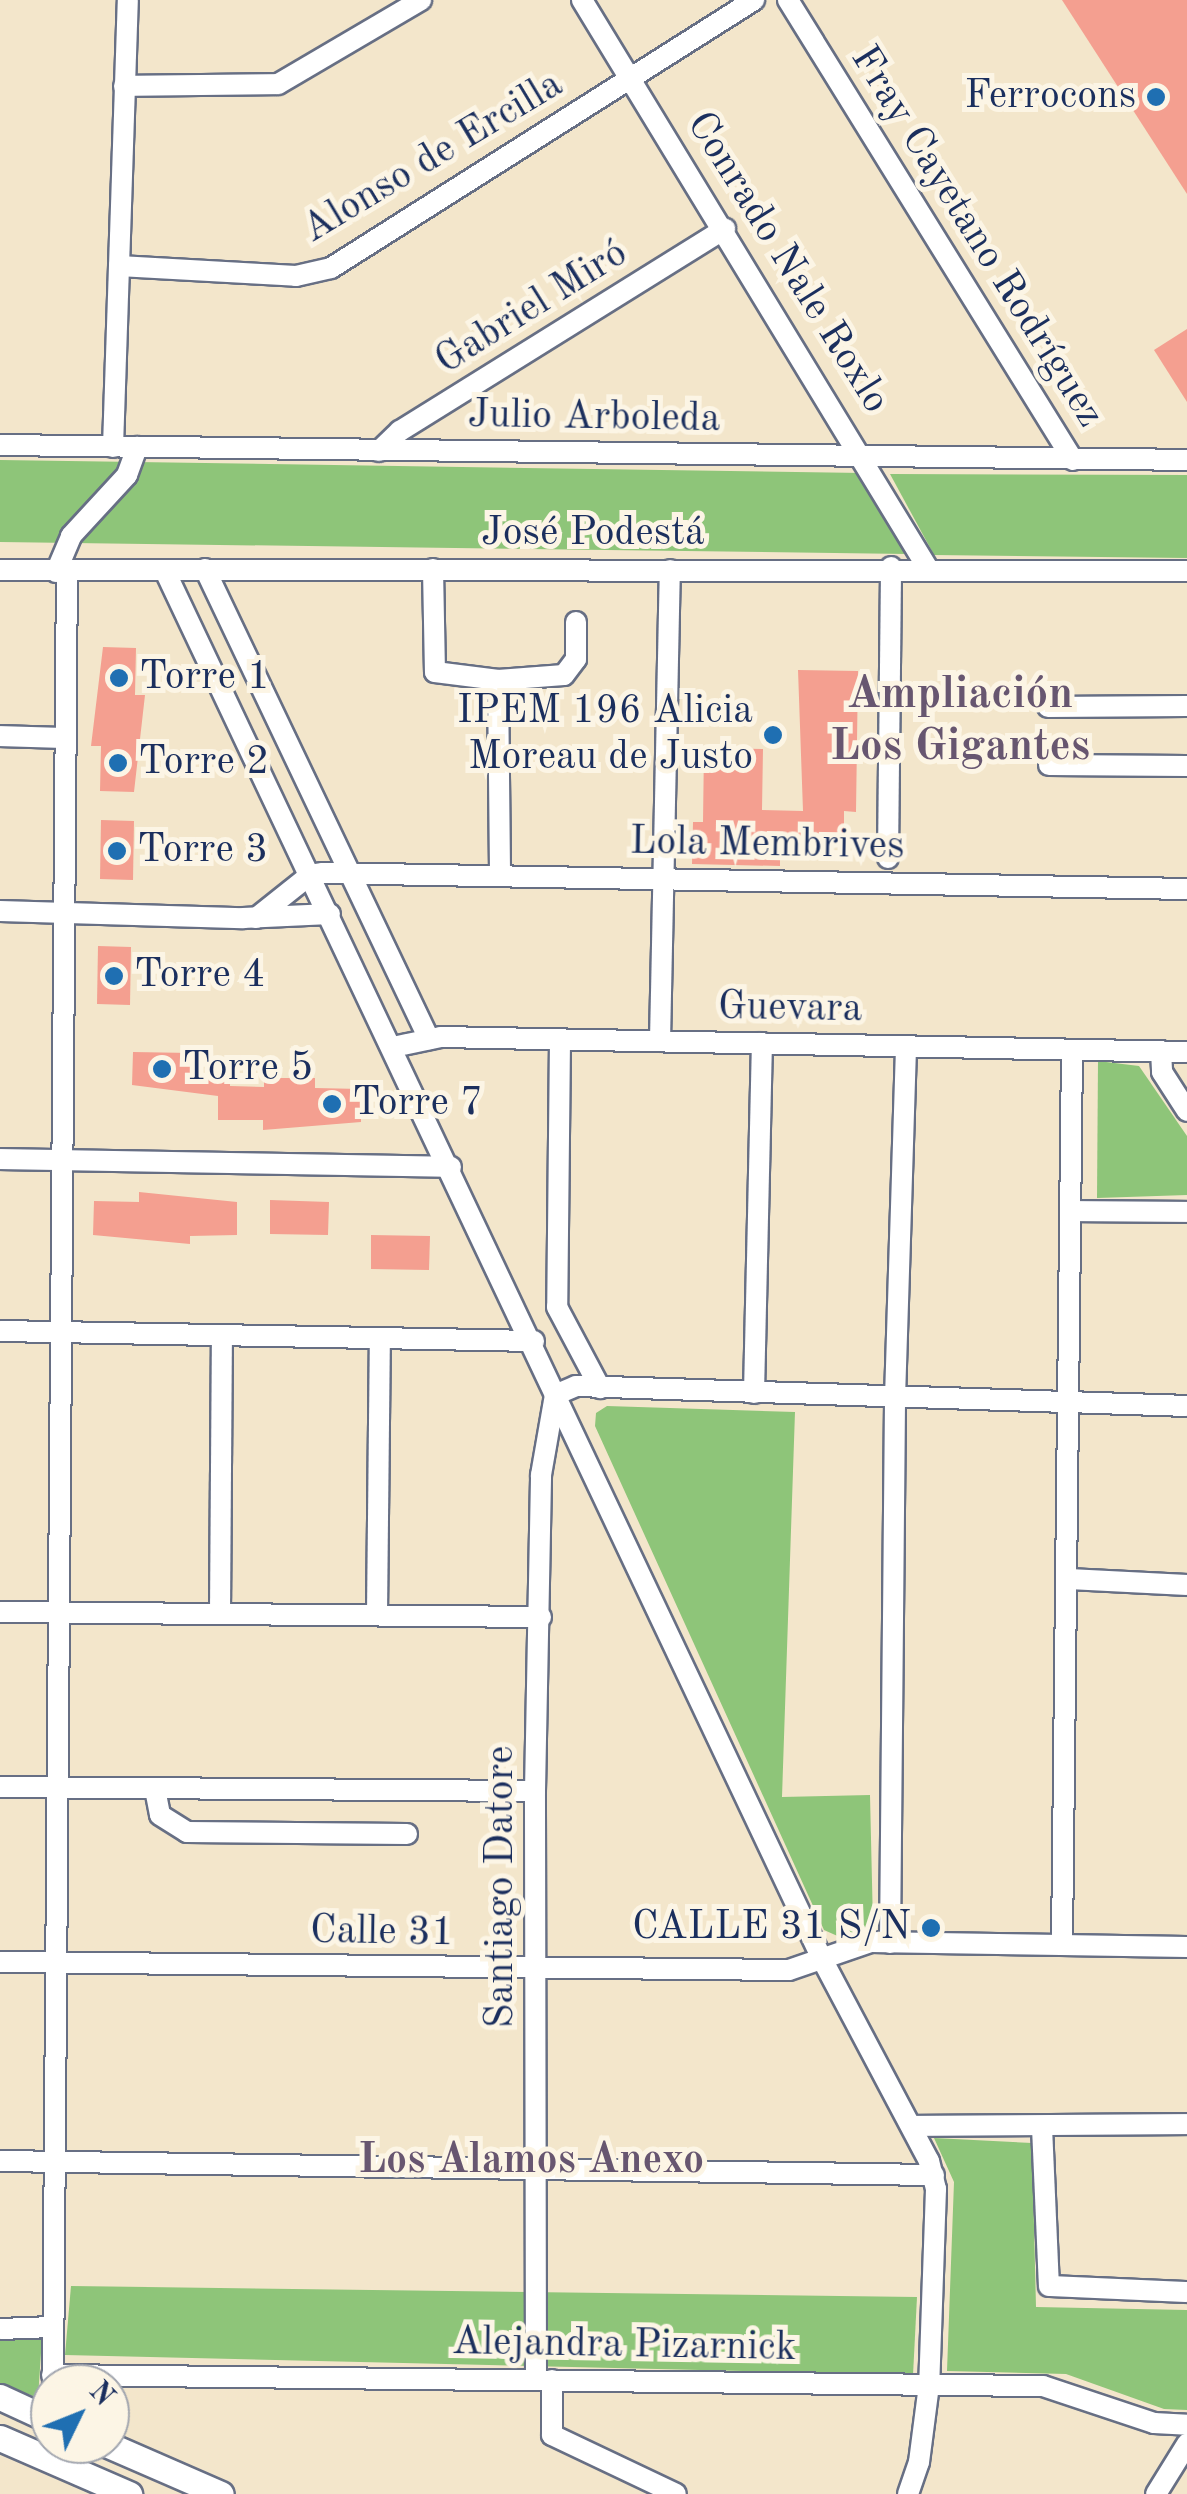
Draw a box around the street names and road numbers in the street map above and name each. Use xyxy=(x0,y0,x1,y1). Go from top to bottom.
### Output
street label: Fray Cayetano Rodríguez xyxy=(839,38,1113,436)
street label: Alonso de Ercilla xyxy=(294,61,572,255)
street label: Conrado Nale Roxlo xyxy=(675,103,899,423)
street label: Gabriel Miró xyxy=(427,230,637,386)
street label: Julio Arboleda xyxy=(467,392,721,444)
street label: José Podestá xyxy=(481,510,705,558)
street label: Lola Membrives xyxy=(629,819,905,871)
street label: Guevara xyxy=(717,984,863,1034)
street label: Santiago Datore xyxy=(478,1746,526,2028)
street label: Calle 31 xyxy=(310,1908,454,1958)
street label: Alejandra Pizarnick xyxy=(451,2319,797,2373)

